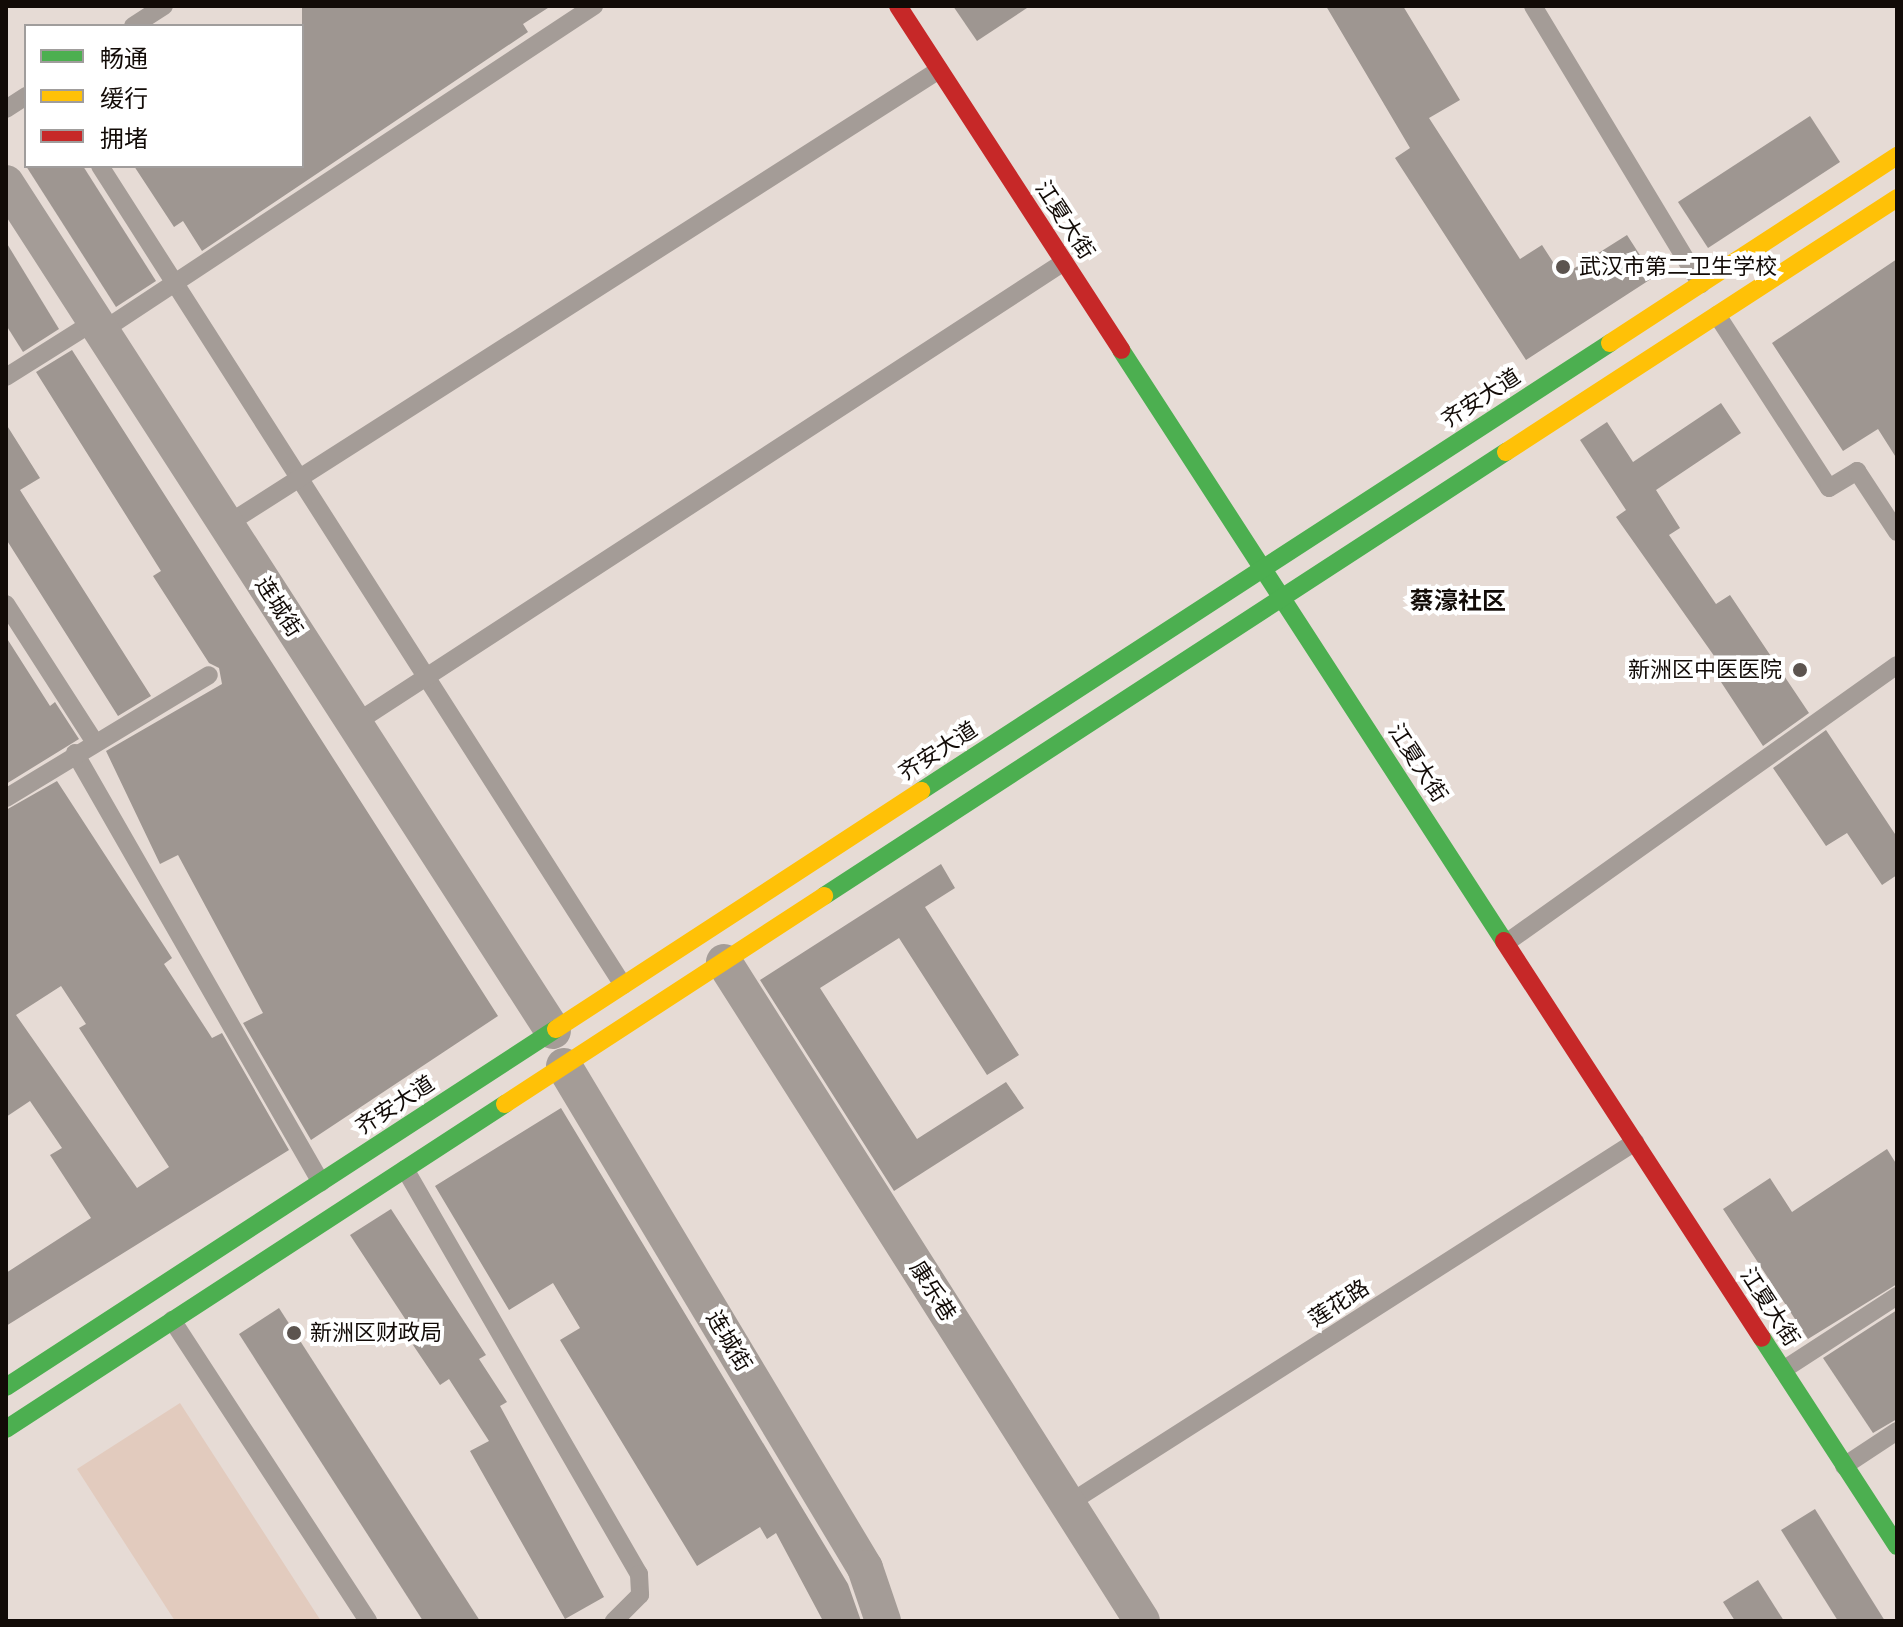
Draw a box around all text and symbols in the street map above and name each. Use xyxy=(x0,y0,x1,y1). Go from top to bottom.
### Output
legend xyxy=(24,24,304,168)
text: 畅通 xyxy=(100,43,148,73)
text: 缓行 xyxy=(100,83,148,113)
text: 拥堵 xyxy=(100,123,148,153)
street label: 江夏大街 xyxy=(1030,176,1100,264)
place label: 武汉市第二卫生学校 xyxy=(1579,254,1777,280)
marker: 武汉市第二卫生学校 xyxy=(1554,258,1572,276)
street label: 齐安大道 xyxy=(1437,363,1525,433)
street label: 连城街 xyxy=(250,572,308,642)
district label: 蔡濠社区 xyxy=(1410,587,1506,615)
place label: 新洲区中医医院 xyxy=(1628,657,1782,683)
marker: 新洲区中医医院 xyxy=(1789,659,1811,681)
street label: 齐安大道 xyxy=(894,716,982,786)
street label: 江夏大街 xyxy=(1383,719,1453,807)
street label: 齐安大道 xyxy=(351,1070,439,1140)
street label: 康乐巷 xyxy=(904,1256,962,1326)
street label: 江夏大街 xyxy=(1735,1263,1805,1351)
street label: 莲花路 xyxy=(1304,1274,1374,1332)
street label: 连城街 xyxy=(701,1306,757,1376)
place label: 新洲区财政局 xyxy=(310,1320,442,1346)
marker: 新洲区财政局 xyxy=(285,1324,303,1342)

